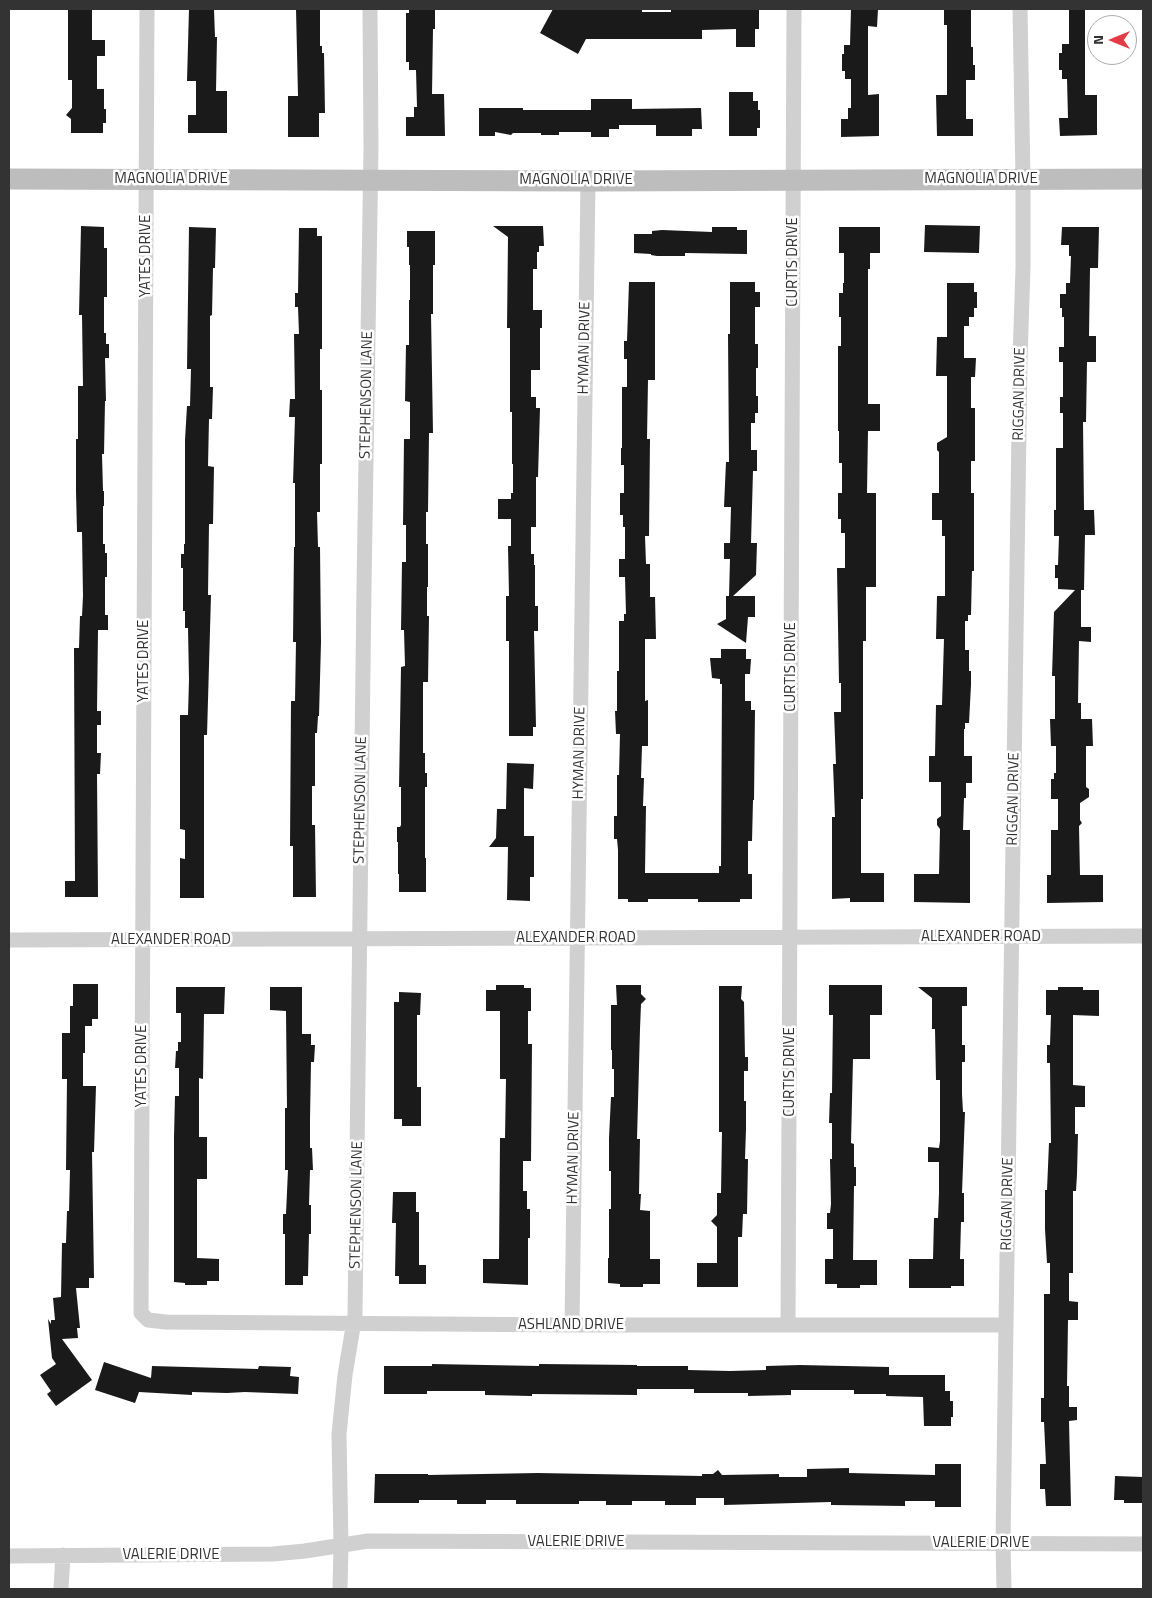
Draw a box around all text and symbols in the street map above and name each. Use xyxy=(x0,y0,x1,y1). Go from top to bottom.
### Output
north arrow xyxy=(1087,15,1137,65)
text: N xyxy=(1087,35,1108,45)
street label: MAGNOLIA DRIVE xyxy=(114,170,228,188)
street label: MAGNOLIA DRIVE xyxy=(924,170,1038,188)
street label: MAGNOLIA DRIVE xyxy=(519,171,633,189)
street label: YATES DRIVE xyxy=(137,215,155,297)
street label: CURTIS DRIVE xyxy=(784,217,802,307)
street label: HYMAN DRIVE xyxy=(575,301,595,395)
street label: STEPHENSON LANE xyxy=(357,331,377,459)
street label: RIGGAN DRIVE xyxy=(1010,347,1030,441)
street label: YATES DRIVE xyxy=(135,620,153,702)
street label: CURTIS DRIVE xyxy=(782,622,800,712)
street label: HYMAN DRIVE xyxy=(570,706,590,800)
street label: STEPHENSON LANE xyxy=(351,736,371,864)
street label: RIGGAN DRIVE xyxy=(1004,752,1024,846)
street label: ALEXANDER ROAD xyxy=(921,928,1041,946)
street label: ALEXANDER ROAD xyxy=(516,929,636,947)
street label: ALEXANDER ROAD xyxy=(111,931,231,949)
street label: YATES DRIVE xyxy=(133,1025,151,1107)
street label: CURTIS DRIVE xyxy=(781,1027,799,1117)
street label: HYMAN DRIVE xyxy=(564,1111,584,1205)
street label: STEPHENSON LANE xyxy=(347,1141,367,1269)
street label: RIGGAN DRIVE xyxy=(998,1157,1018,1251)
street label: ASHLAND DRIVE xyxy=(518,1316,624,1334)
street label: VALERIE DRIVE xyxy=(528,1533,624,1551)
street label: VALERIE DRIVE xyxy=(933,1534,1029,1552)
street label: VALERIE DRIVE xyxy=(123,1546,219,1564)

